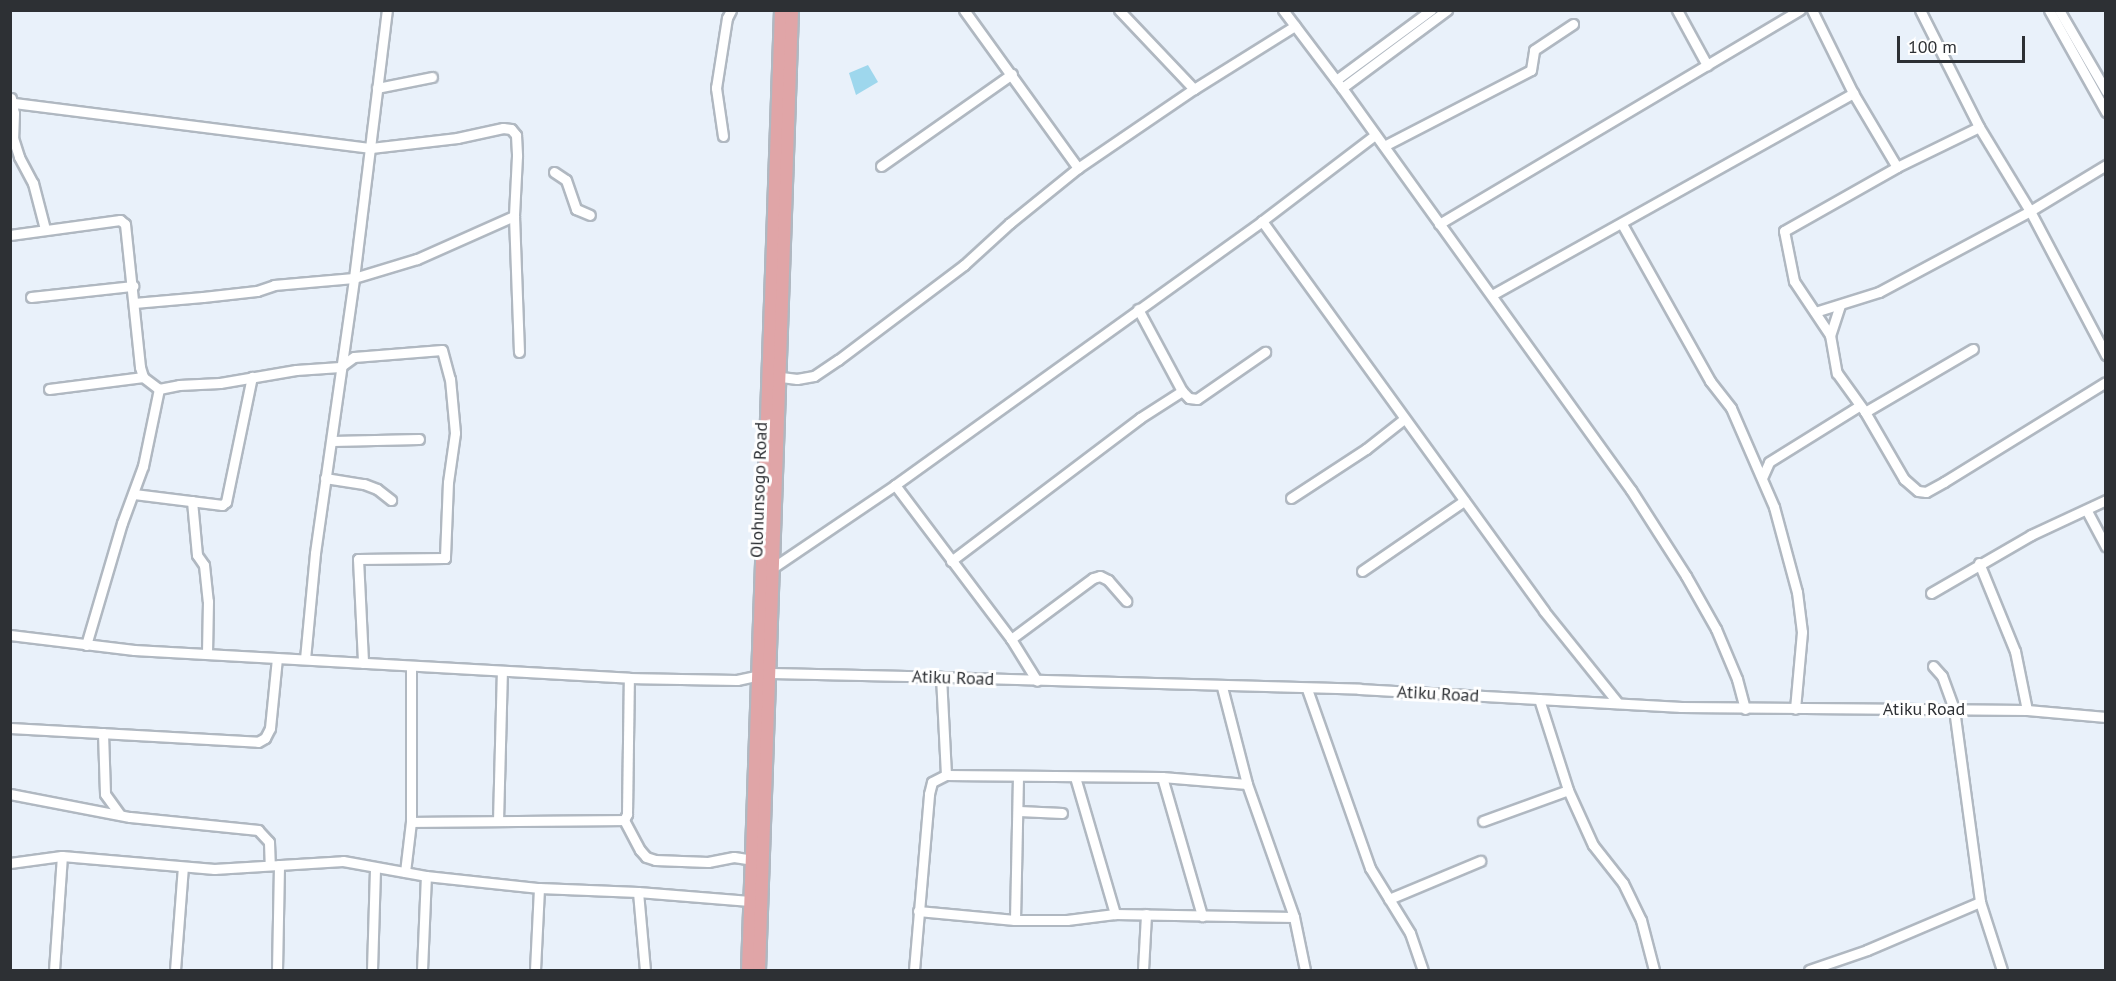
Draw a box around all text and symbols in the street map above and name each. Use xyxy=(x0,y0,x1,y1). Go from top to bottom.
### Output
scale bar xyxy=(1900,24,2028,62)
text: 100 m xyxy=(1908,35,1957,58)
street label: Olohunsogo Road xyxy=(746,422,772,558)
street label: Atiku Road xyxy=(911,666,995,690)
street label: Atiku Road xyxy=(1396,681,1480,707)
street label: Atiku Road xyxy=(1883,698,1965,720)

